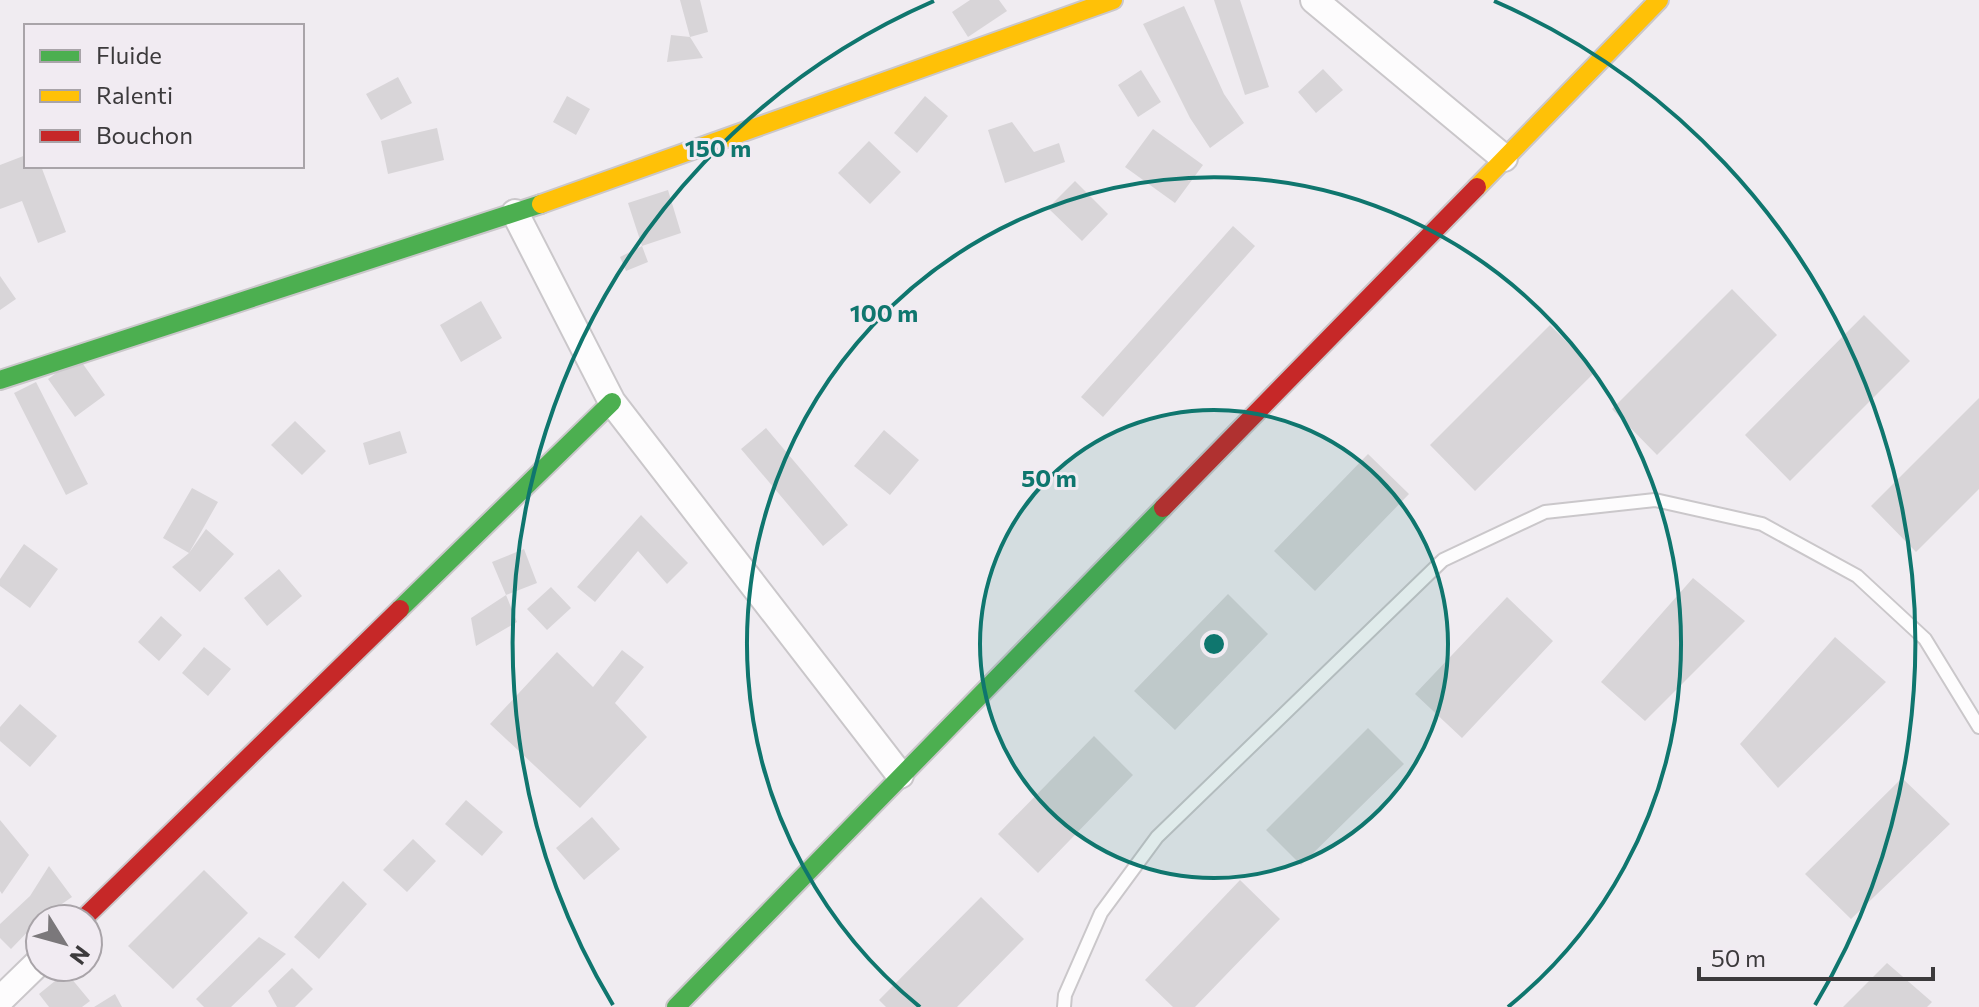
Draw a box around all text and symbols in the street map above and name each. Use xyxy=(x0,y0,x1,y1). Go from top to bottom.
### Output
legend xyxy=(24,24,304,168)
text: Fluide xyxy=(96,40,162,69)
text: Ralenti xyxy=(96,80,173,109)
text: Bouchon xyxy=(96,120,193,149)
text: 150 m xyxy=(685,133,751,162)
text: 100 m xyxy=(850,298,918,327)
text: 50 m xyxy=(1021,463,1077,492)
centre of rings xyxy=(1200,630,1228,658)
north arrow xyxy=(24,903,104,983)
scale bar xyxy=(1699,931,1933,981)
text: N xyxy=(65,941,96,970)
text: 50 m xyxy=(1711,943,1766,972)

